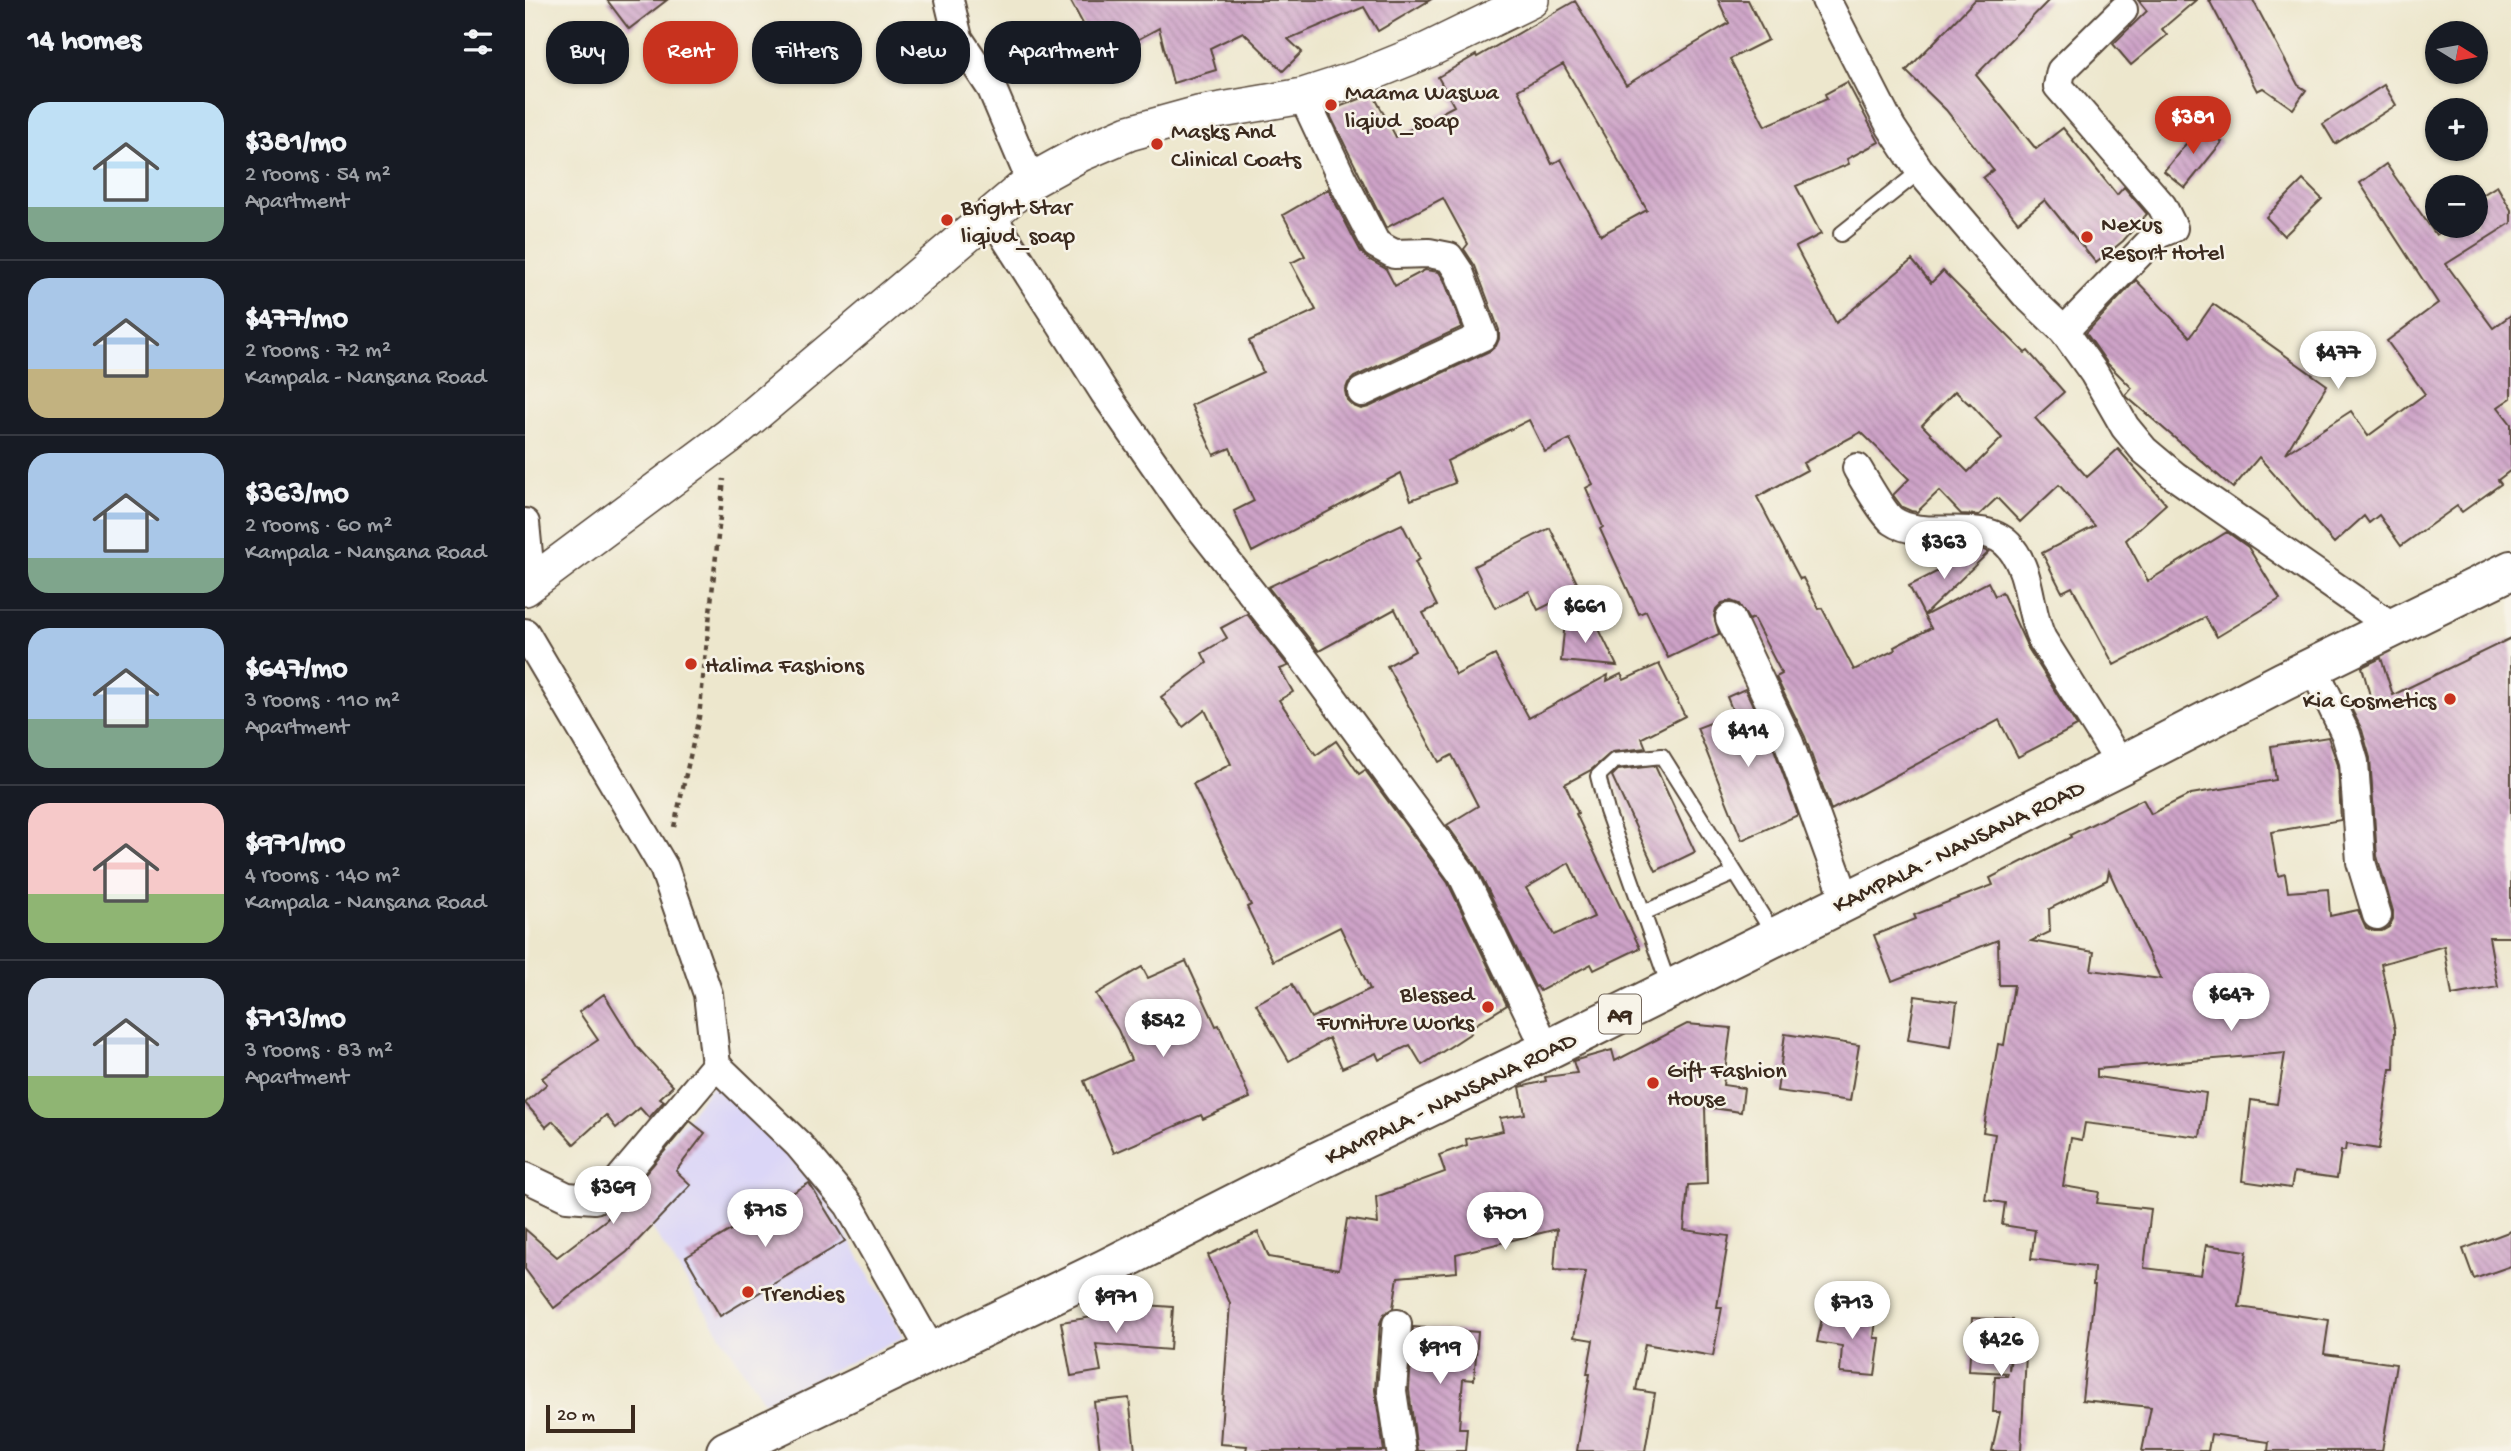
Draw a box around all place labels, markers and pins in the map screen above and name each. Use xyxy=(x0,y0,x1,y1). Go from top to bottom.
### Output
place label: Maama Waswa liqiud_soap xyxy=(1345,80,1500,137)
pin: $381 xyxy=(2152,96,2234,156)
marker: Maama Waswa liqiud_soap xyxy=(1323,97,1339,113)
place label: Masks And Clinical Coats xyxy=(1171,119,1302,176)
marker: Masks And Clinical Coats xyxy=(1149,136,1165,152)
place label: Bright Star liqiud_soap xyxy=(960,195,1075,252)
marker: Bright Star liqiud_soap xyxy=(939,212,955,228)
place label: Nexus Resort Hotel xyxy=(2101,212,2225,269)
marker: Nexus Resort Hotel xyxy=(2079,229,2095,245)
pin: $477 xyxy=(2297,332,2379,391)
pin: $363 xyxy=(1903,522,1985,581)
pin: $661 xyxy=(1544,586,1626,645)
place label: Halima Fashions xyxy=(705,653,865,682)
marker: Halima Fashions xyxy=(683,656,699,672)
place label: Kia Cosmetics xyxy=(2303,688,2437,717)
marker: Kia Cosmetics xyxy=(2442,691,2458,707)
pin: $414 xyxy=(1707,710,1789,769)
pin: $647 xyxy=(2190,974,2272,1033)
place label: Blessed Furniture Works xyxy=(1316,982,1476,1039)
marker: Blessed Furniture Works xyxy=(1480,999,1496,1015)
pin: $542 xyxy=(1122,1000,1204,1059)
place label: Gift Fashion House xyxy=(1667,1058,1787,1115)
marker: Gift Fashion House xyxy=(1645,1075,1661,1091)
pin: $369 xyxy=(572,1166,654,1226)
pin: $715 xyxy=(724,1190,806,1249)
pin: $701 xyxy=(1464,1192,1546,1252)
pin: $971 xyxy=(1075,1276,1157,1335)
place label: Trendies xyxy=(760,1281,845,1310)
pin: $713 xyxy=(1811,1282,1893,1341)
marker: Trendies xyxy=(740,1284,756,1300)
pin: $426 xyxy=(1960,1318,2042,1378)
pin: $919 xyxy=(1399,1326,1481,1386)

